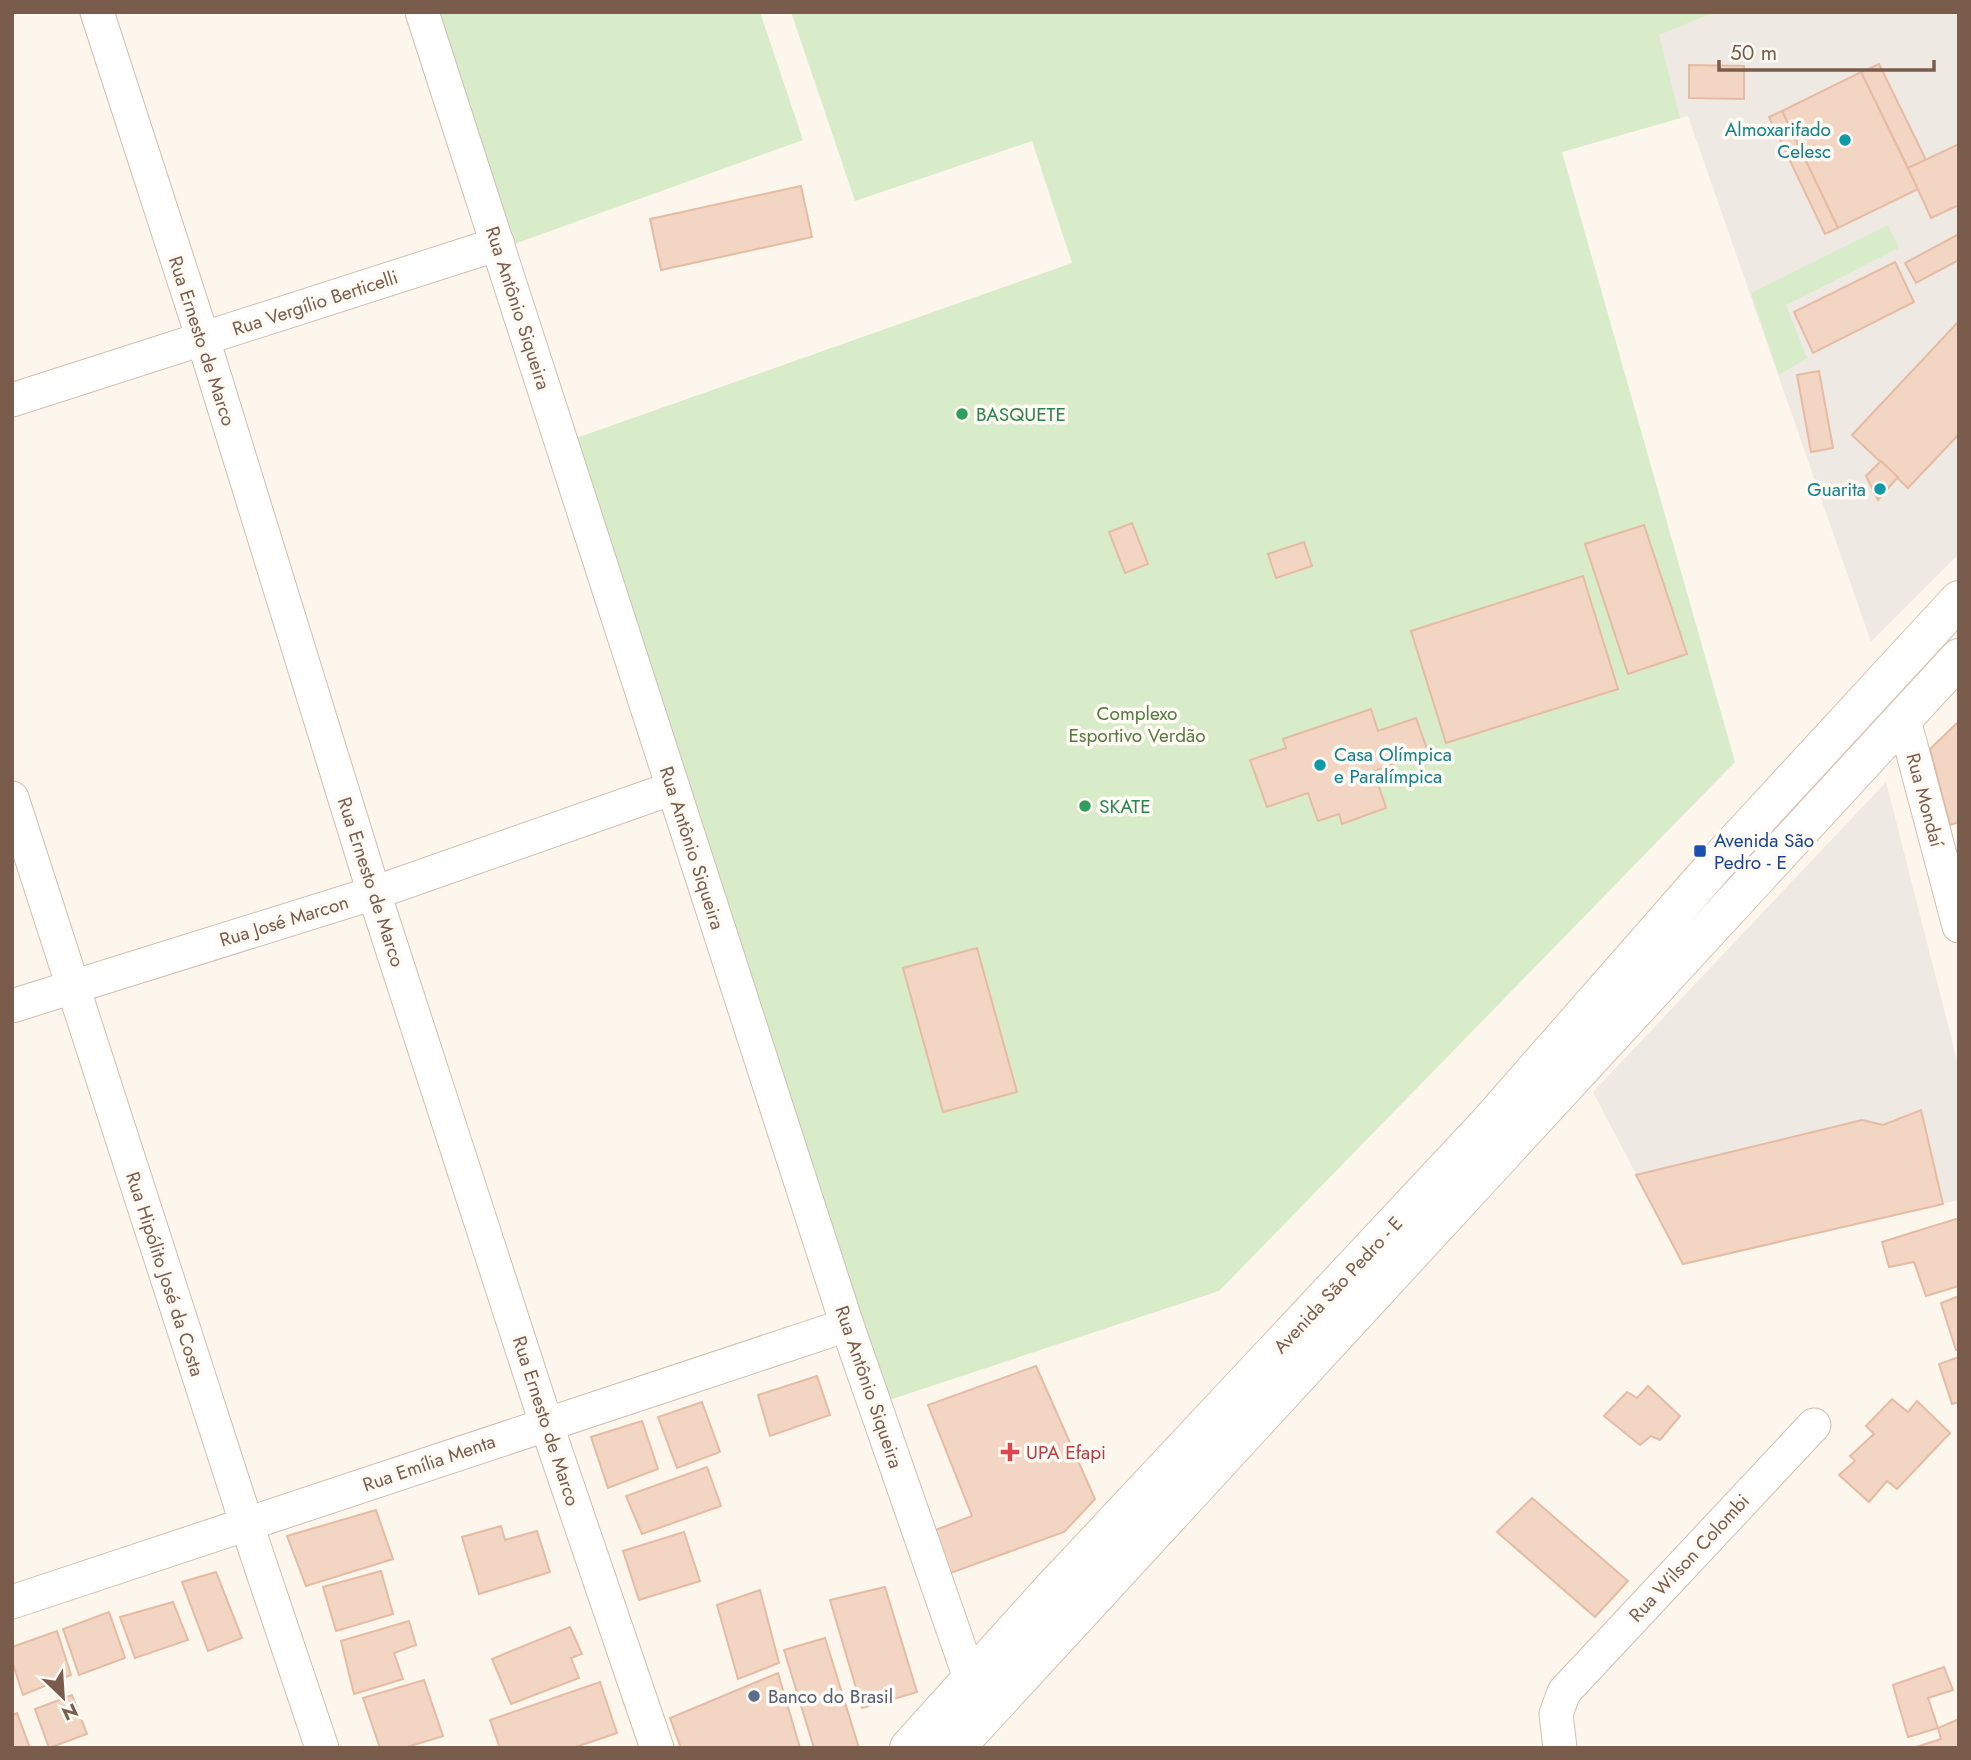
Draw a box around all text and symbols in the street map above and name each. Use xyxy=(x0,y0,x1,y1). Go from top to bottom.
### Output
scale bar xyxy=(1719,28,1934,72)
text: 50 m xyxy=(1730,38,1777,68)
place label: Almoxarifado Celesc xyxy=(1725,116,1831,165)
marker: Almoxarifado Celesc xyxy=(1837,132,1853,148)
street label: Rua Antônio Siqueira xyxy=(479,223,557,393)
street label: Rua Ernesto de Marco xyxy=(162,253,242,429)
street label: Rua Vergílio Berticelli xyxy=(229,263,401,343)
place label: BASQUETE xyxy=(976,401,1066,428)
marker: BASQUETE xyxy=(954,406,970,422)
place label: Guarita xyxy=(1807,476,1866,503)
marker: Guarita xyxy=(1872,481,1888,497)
park label: Complexo Esportivo Verdão xyxy=(1068,700,1206,749)
place label: Casa Olímpica e Paralímpica xyxy=(1334,741,1452,790)
street label: Rua Mondaí xyxy=(1900,750,1951,851)
marker: Casa Olímpica e Paralímpica xyxy=(1312,757,1328,773)
street label: Rua Antônio Siqueira xyxy=(653,763,731,933)
place label: SKATE xyxy=(1099,793,1151,820)
street label: Rua Ernesto de Marco xyxy=(331,794,411,970)
marker: SKATE xyxy=(1077,798,1093,814)
place label: Avenida São Pedro - E xyxy=(1714,827,1814,876)
marker: Avenida São Pedro - E xyxy=(1692,843,1708,859)
street label: Rua José Marcon xyxy=(216,889,352,953)
street label: Rua Hipólito José da Costa xyxy=(119,1168,211,1380)
street label: Avenida São Pedro - E xyxy=(1267,1210,1409,1360)
street label: Rua Antônio Siqueira xyxy=(828,1302,910,1472)
street label: Rua Ernesto de Marco xyxy=(506,1333,586,1509)
street label: Rua Emília Menta xyxy=(359,1428,499,1498)
place label: UPA Efapi xyxy=(1026,1439,1106,1466)
marker: UPA Efapi xyxy=(1000,1442,1020,1462)
street label: Rua Wilson Colombi xyxy=(1623,1488,1755,1628)
north arrow xyxy=(28,1662,98,1732)
place label: Banco do Brasil xyxy=(768,1683,893,1710)
marker: Banco do Brasil xyxy=(746,1688,762,1704)
text: N xyxy=(57,1697,83,1727)

